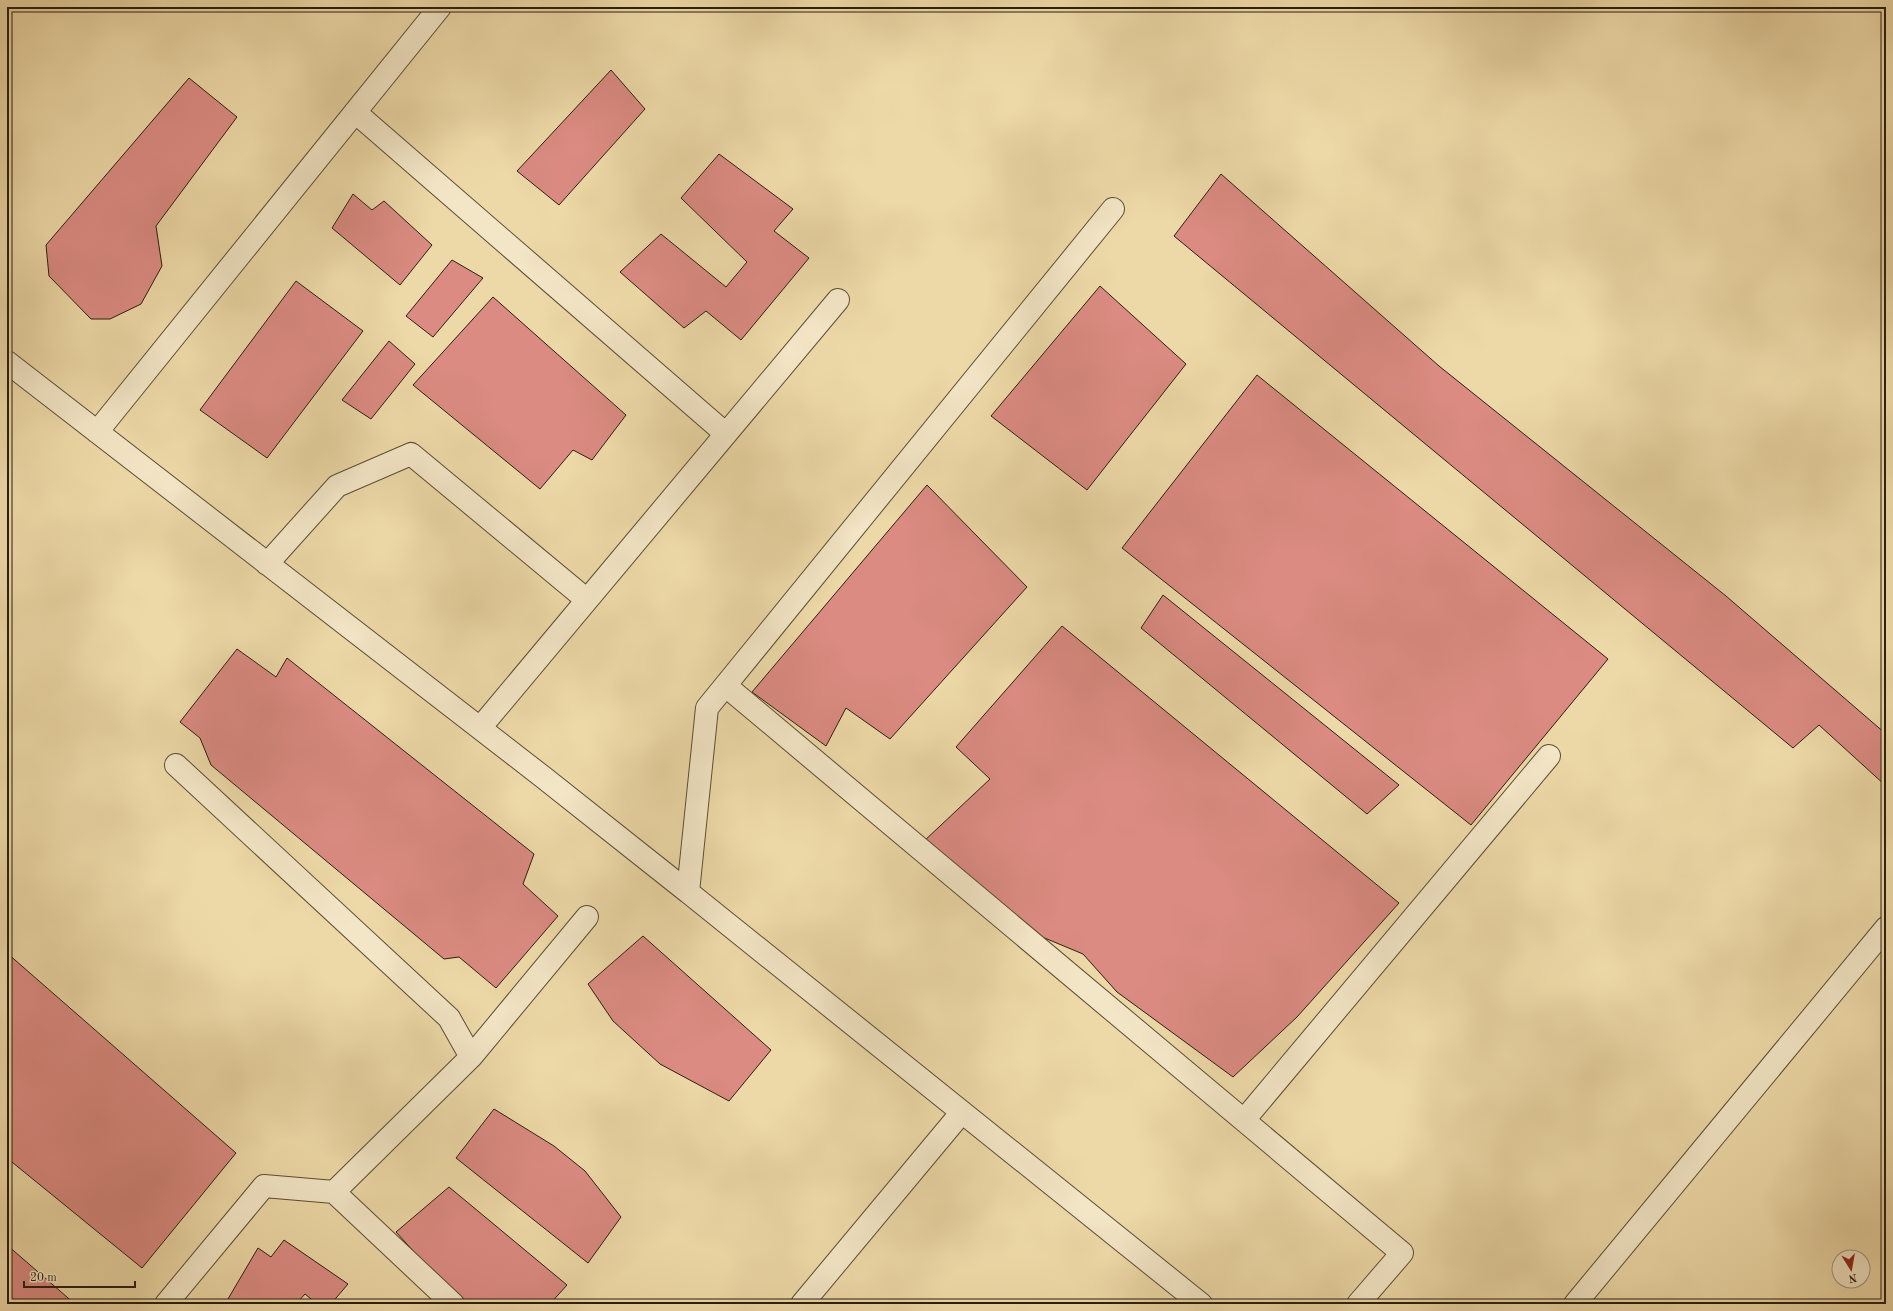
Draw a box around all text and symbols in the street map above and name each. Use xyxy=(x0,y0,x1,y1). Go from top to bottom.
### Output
north arrow xyxy=(1831,1249,1871,1289)
scale bar xyxy=(24,1263,135,1289)
text: N xyxy=(1847,1271,1858,1284)
text: 20 m xyxy=(30,1272,57,1284)

